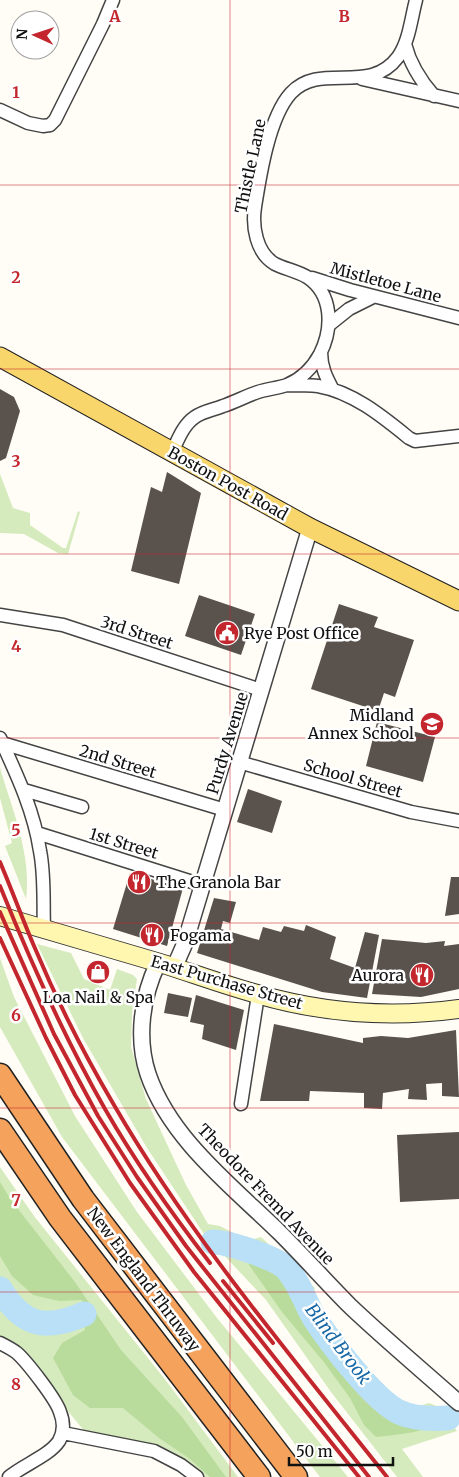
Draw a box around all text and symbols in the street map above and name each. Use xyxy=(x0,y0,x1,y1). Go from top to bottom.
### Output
text: A xyxy=(108,6,121,26)
text: B xyxy=(338,6,350,26)
north arrow xyxy=(10,10,60,60)
text: N xyxy=(13,28,31,40)
text: 1 xyxy=(12,82,20,102)
street label: Thistle Lane xyxy=(230,117,270,215)
street label: Mistletoe Lane xyxy=(328,258,444,306)
text: 2 xyxy=(11,267,21,287)
street label: Boston Post Road xyxy=(165,442,292,524)
text: 3 xyxy=(11,451,21,471)
street label: 3rd Street xyxy=(98,611,176,653)
public building icon: Rye Post Office xyxy=(214,620,240,646)
place label: Rye Post Office xyxy=(244,623,359,643)
text: 4 xyxy=(11,636,21,656)
street label: Purdy Avenue xyxy=(202,689,252,797)
place label: Midland Annex School xyxy=(307,705,414,743)
school or university icon: Midland Annex School xyxy=(419,711,445,737)
street label: 2nd Street xyxy=(77,740,160,782)
street label: School Street xyxy=(301,754,405,802)
text: 5 xyxy=(11,820,21,840)
street label: 1st Street xyxy=(87,823,162,863)
restaurant icon: The Granola Bar xyxy=(126,869,152,895)
place label: The Granola Bar xyxy=(156,872,281,892)
restaurant icon: Fogama xyxy=(139,922,165,948)
place label: Fogama xyxy=(170,925,232,945)
street label: East Purchase Street xyxy=(149,951,306,1013)
shop icon: Loa Nail & Spa xyxy=(85,959,111,985)
restaurant icon: Aurora xyxy=(409,962,435,988)
place label: Aurora xyxy=(350,965,404,985)
place label: Loa Nail & Spa xyxy=(43,987,154,1007)
text: 6 xyxy=(11,1005,21,1025)
street label: Theodore Fremd Avenue xyxy=(194,1119,338,1269)
text: 7 xyxy=(11,1190,21,1210)
street label: New England Thruway xyxy=(83,1203,205,1356)
water label: Blind Brook xyxy=(300,1299,376,1389)
text: 8 xyxy=(11,1374,21,1394)
scale bar xyxy=(289,1434,393,1466)
text: 50 m xyxy=(296,1442,333,1461)

